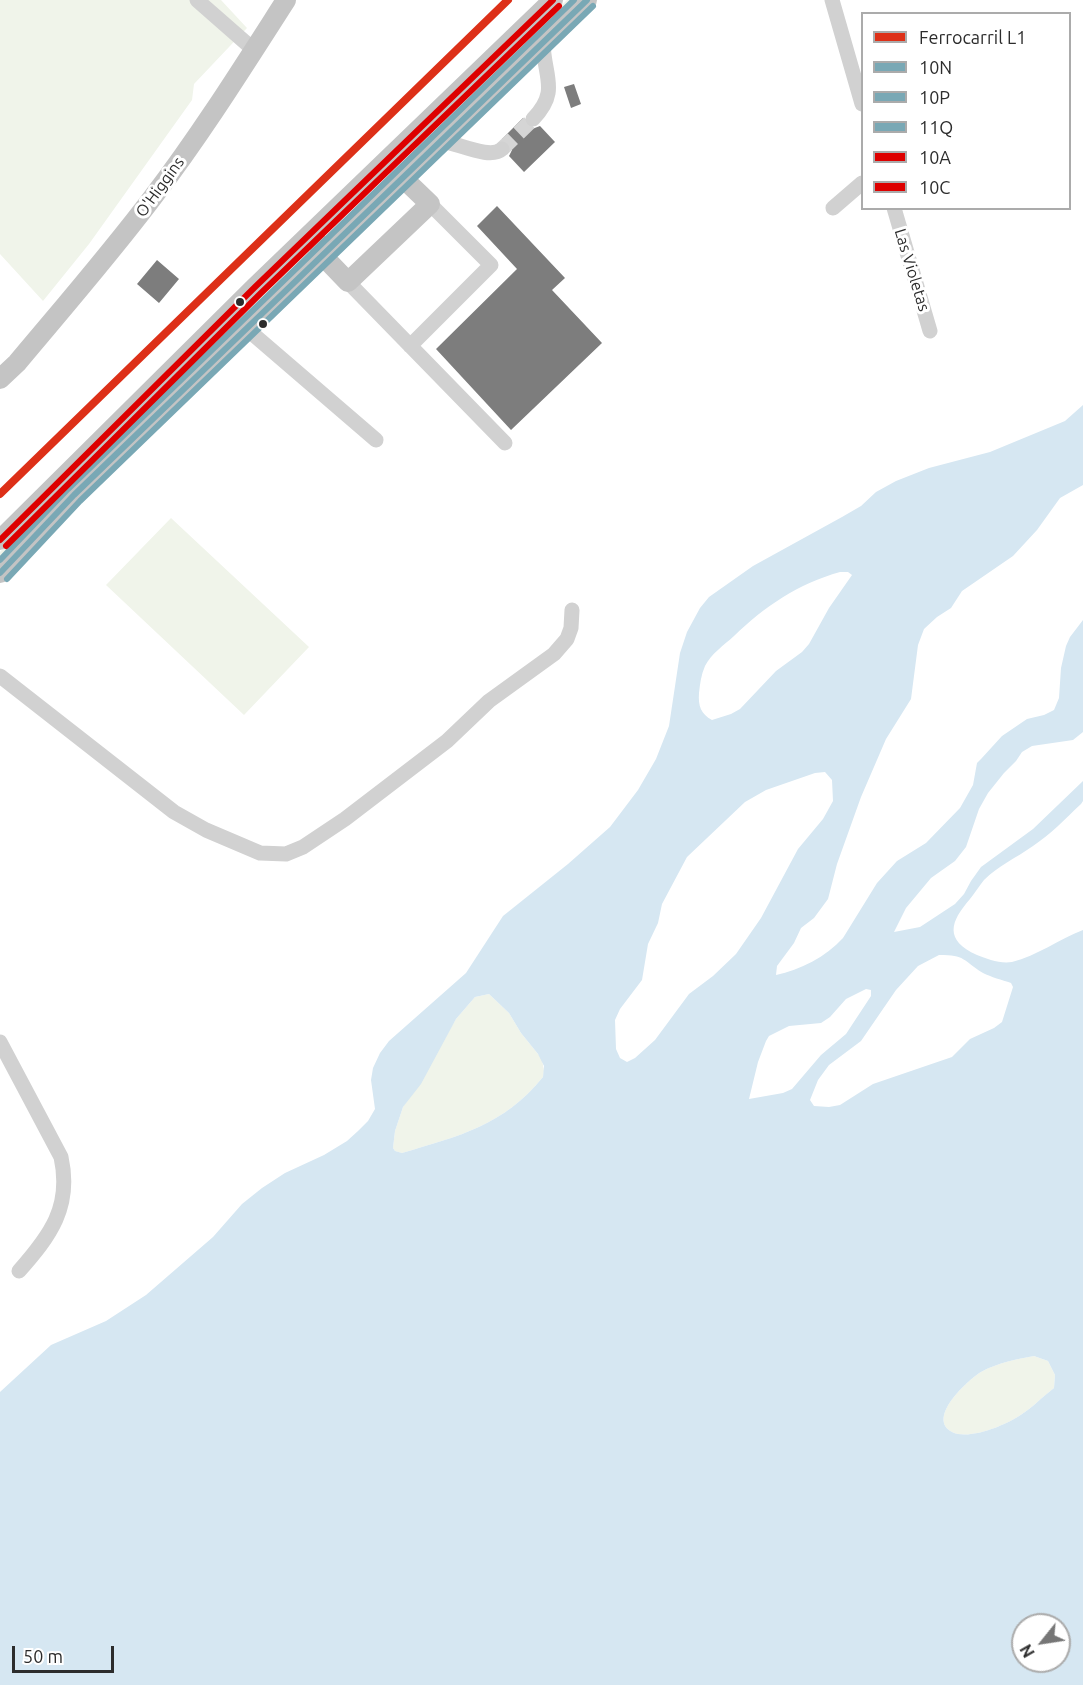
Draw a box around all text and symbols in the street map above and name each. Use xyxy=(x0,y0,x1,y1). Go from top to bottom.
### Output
legend xyxy=(861,12,1071,210)
text: Ferrocarril L1 xyxy=(919,27,1026,47)
text: 10N xyxy=(919,57,952,77)
text: 10P xyxy=(919,87,950,107)
text: 11Q xyxy=(919,117,953,137)
text: 10A xyxy=(919,147,951,167)
street label: O'Higgins xyxy=(132,153,188,221)
text: 10C xyxy=(919,177,950,197)
street label: Las Violetas xyxy=(890,226,934,314)
unlabelled marker xyxy=(234,296,246,308)
unlabelled marker xyxy=(257,318,269,330)
north arrow xyxy=(1011,1613,1071,1673)
scale bar xyxy=(15,1634,117,1672)
text: N xyxy=(1016,1641,1038,1661)
text: 50 m xyxy=(23,1646,63,1666)

